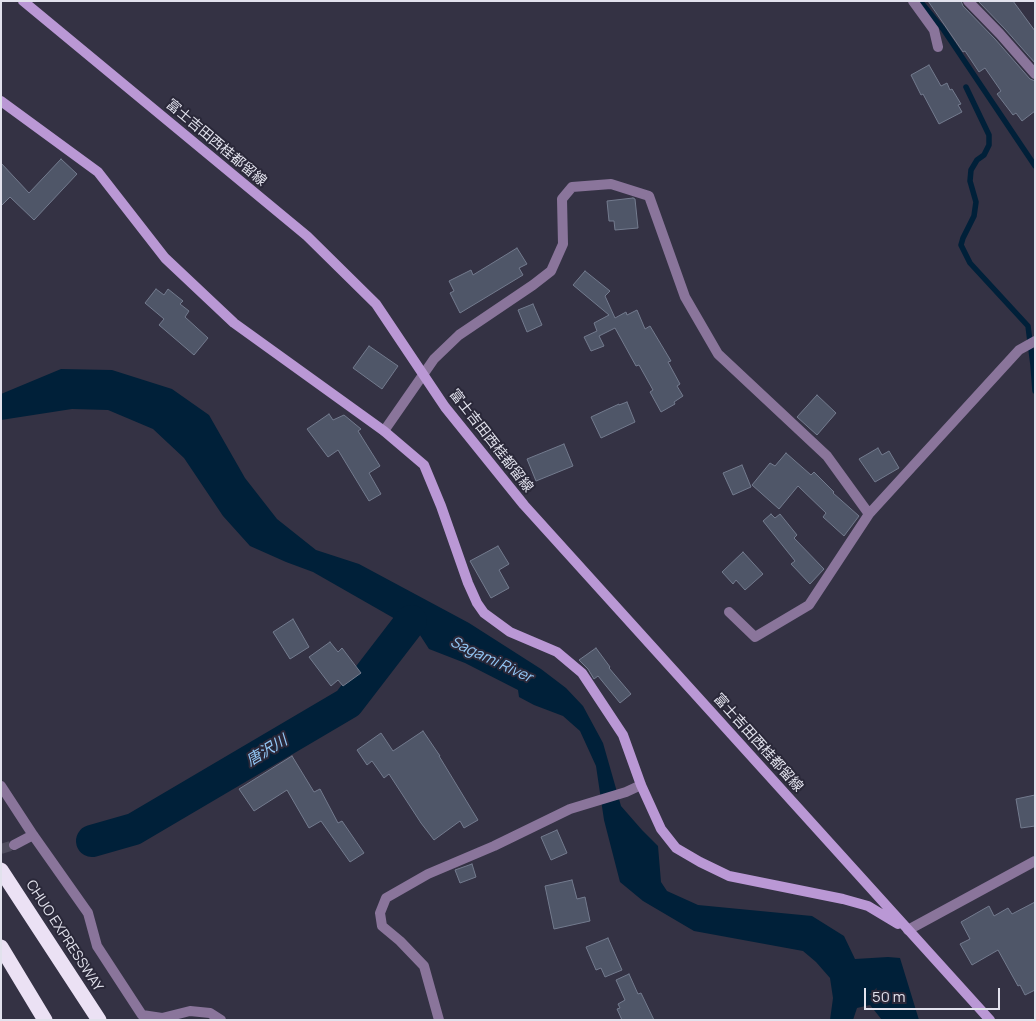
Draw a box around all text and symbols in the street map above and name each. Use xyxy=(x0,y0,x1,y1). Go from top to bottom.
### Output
street label: 富士吉田西桂都留線 xyxy=(162,96,270,190)
street label: 富士吉田西桂都留線 xyxy=(446,386,536,496)
water label: Sagami River xyxy=(447,633,535,687)
street label: 富士吉田西桂都留線 xyxy=(710,691,806,795)
water label: 唐沢川 xyxy=(243,732,291,770)
street label: CHUO EXPRESSWAY xyxy=(22,877,106,995)
scale bar xyxy=(866,978,1002,1010)
text: 50 m xyxy=(872,986,906,1007)

